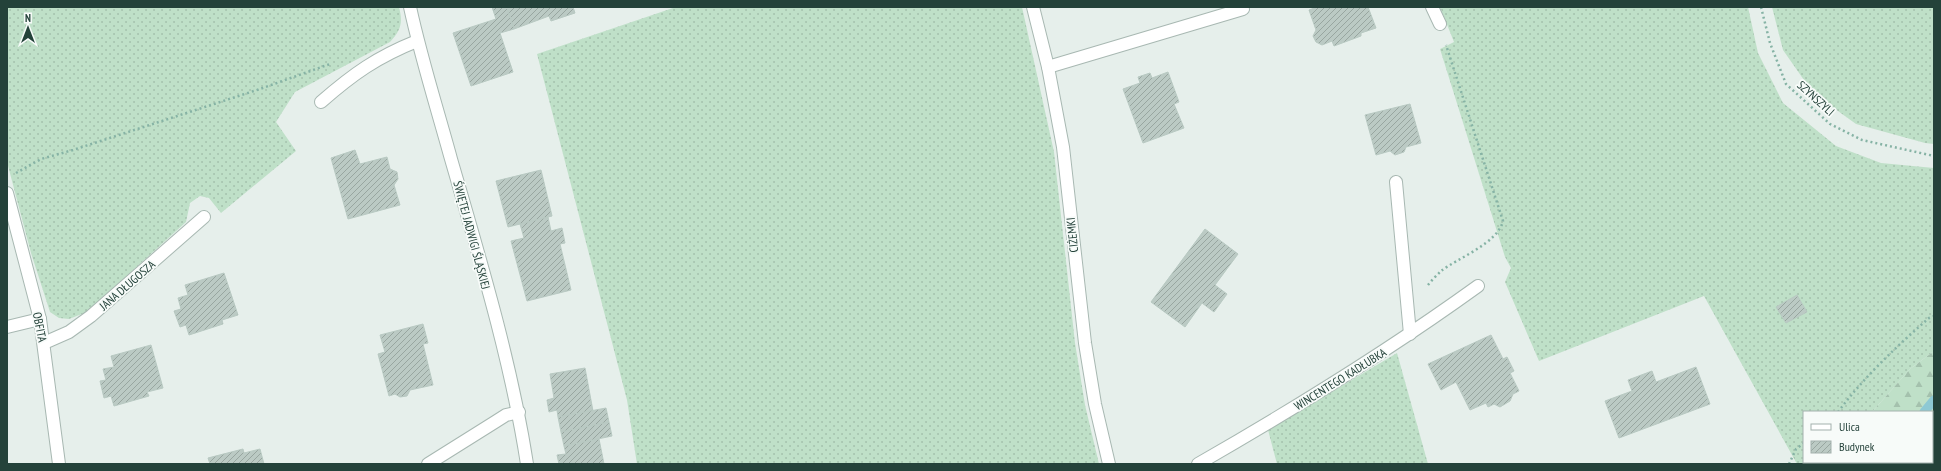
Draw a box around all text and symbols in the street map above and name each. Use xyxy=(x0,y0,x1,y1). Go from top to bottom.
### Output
north arrow xyxy=(8,8,48,48)
text: N xyxy=(25,11,31,25)
street label: SZYNSZYLI xyxy=(1794,77,1838,119)
street label: ŚWIĘTEJ JADWIGI ŚLĄSKIEJ xyxy=(450,179,494,291)
street label: CIŻEMKI xyxy=(1063,217,1081,253)
street label: JANA DŁUGOSZA xyxy=(95,257,158,314)
street label: OBFITA xyxy=(30,311,50,344)
street label: WINCENTEGO KADŁUBKA xyxy=(1291,344,1389,413)
legend xyxy=(1803,411,1933,463)
text: Ulica xyxy=(1839,419,1860,434)
text: Budynek xyxy=(1839,439,1875,454)

